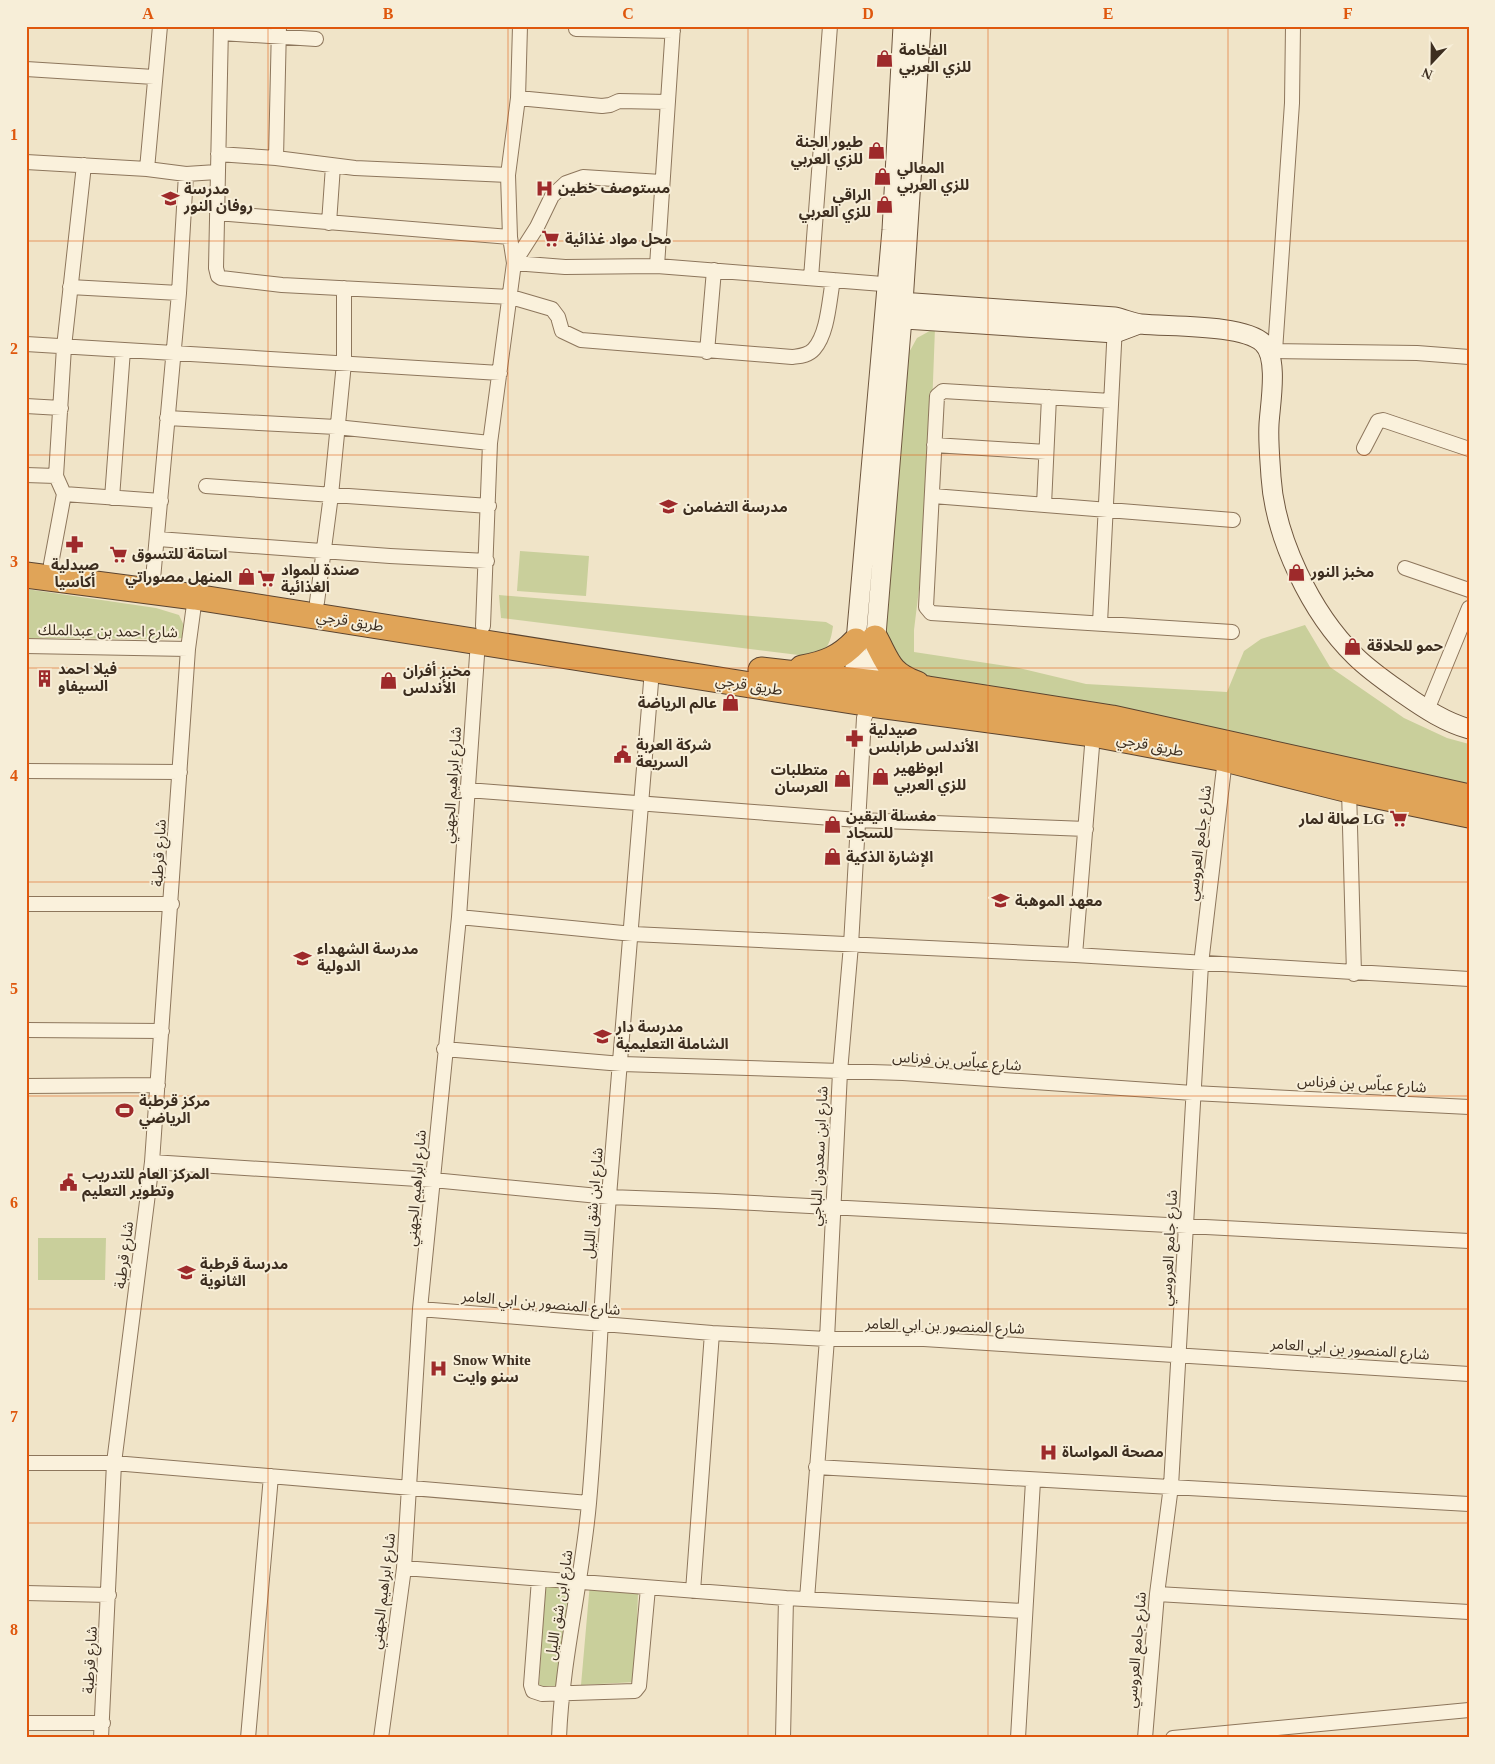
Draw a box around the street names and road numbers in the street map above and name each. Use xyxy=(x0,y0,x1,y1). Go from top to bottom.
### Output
street label: طريق قرجي xyxy=(315,608,385,638)
street label: شارع احمد بن عبدالملك xyxy=(38,622,178,644)
street label: طريق قرجي xyxy=(714,672,784,702)
street label: شارع ابراهيم الجهني xyxy=(440,726,468,844)
street label: طريق قرجي xyxy=(1114,731,1185,763)
street label: شارع جامع العروسي xyxy=(1184,784,1218,902)
street label: شارع قرطبة xyxy=(149,819,173,887)
street label: شارع عباّس بن فرناس xyxy=(892,1046,1023,1077)
street label: شارع عباّس بن فرناس xyxy=(1297,1070,1427,1099)
street label: شارع ابن سعدون الباجي xyxy=(807,1085,835,1227)
street label: شارع ابراهيم الجهني xyxy=(403,1129,433,1247)
street label: شارع ابن شق الليل xyxy=(580,1147,610,1260)
street label: شارع جامع العروسي xyxy=(1158,1189,1184,1307)
street label: شارع قرطبة xyxy=(112,1220,140,1290)
street label: شارع المنصور بن ابي العامر xyxy=(460,1288,621,1322)
street label: شارع المنصور بن ابي العامر xyxy=(864,1315,1025,1341)
street label: شارع المنصور بن ابي العامر xyxy=(1269,1335,1430,1367)
street label: شارع ابراهيم الجهني xyxy=(368,1532,402,1650)
street label: شارع ابن شق الليل xyxy=(542,1548,580,1662)
street label: شارع جامع العروسي xyxy=(1123,1591,1153,1709)
street label: شارع قرطبة xyxy=(80,1626,104,1694)

